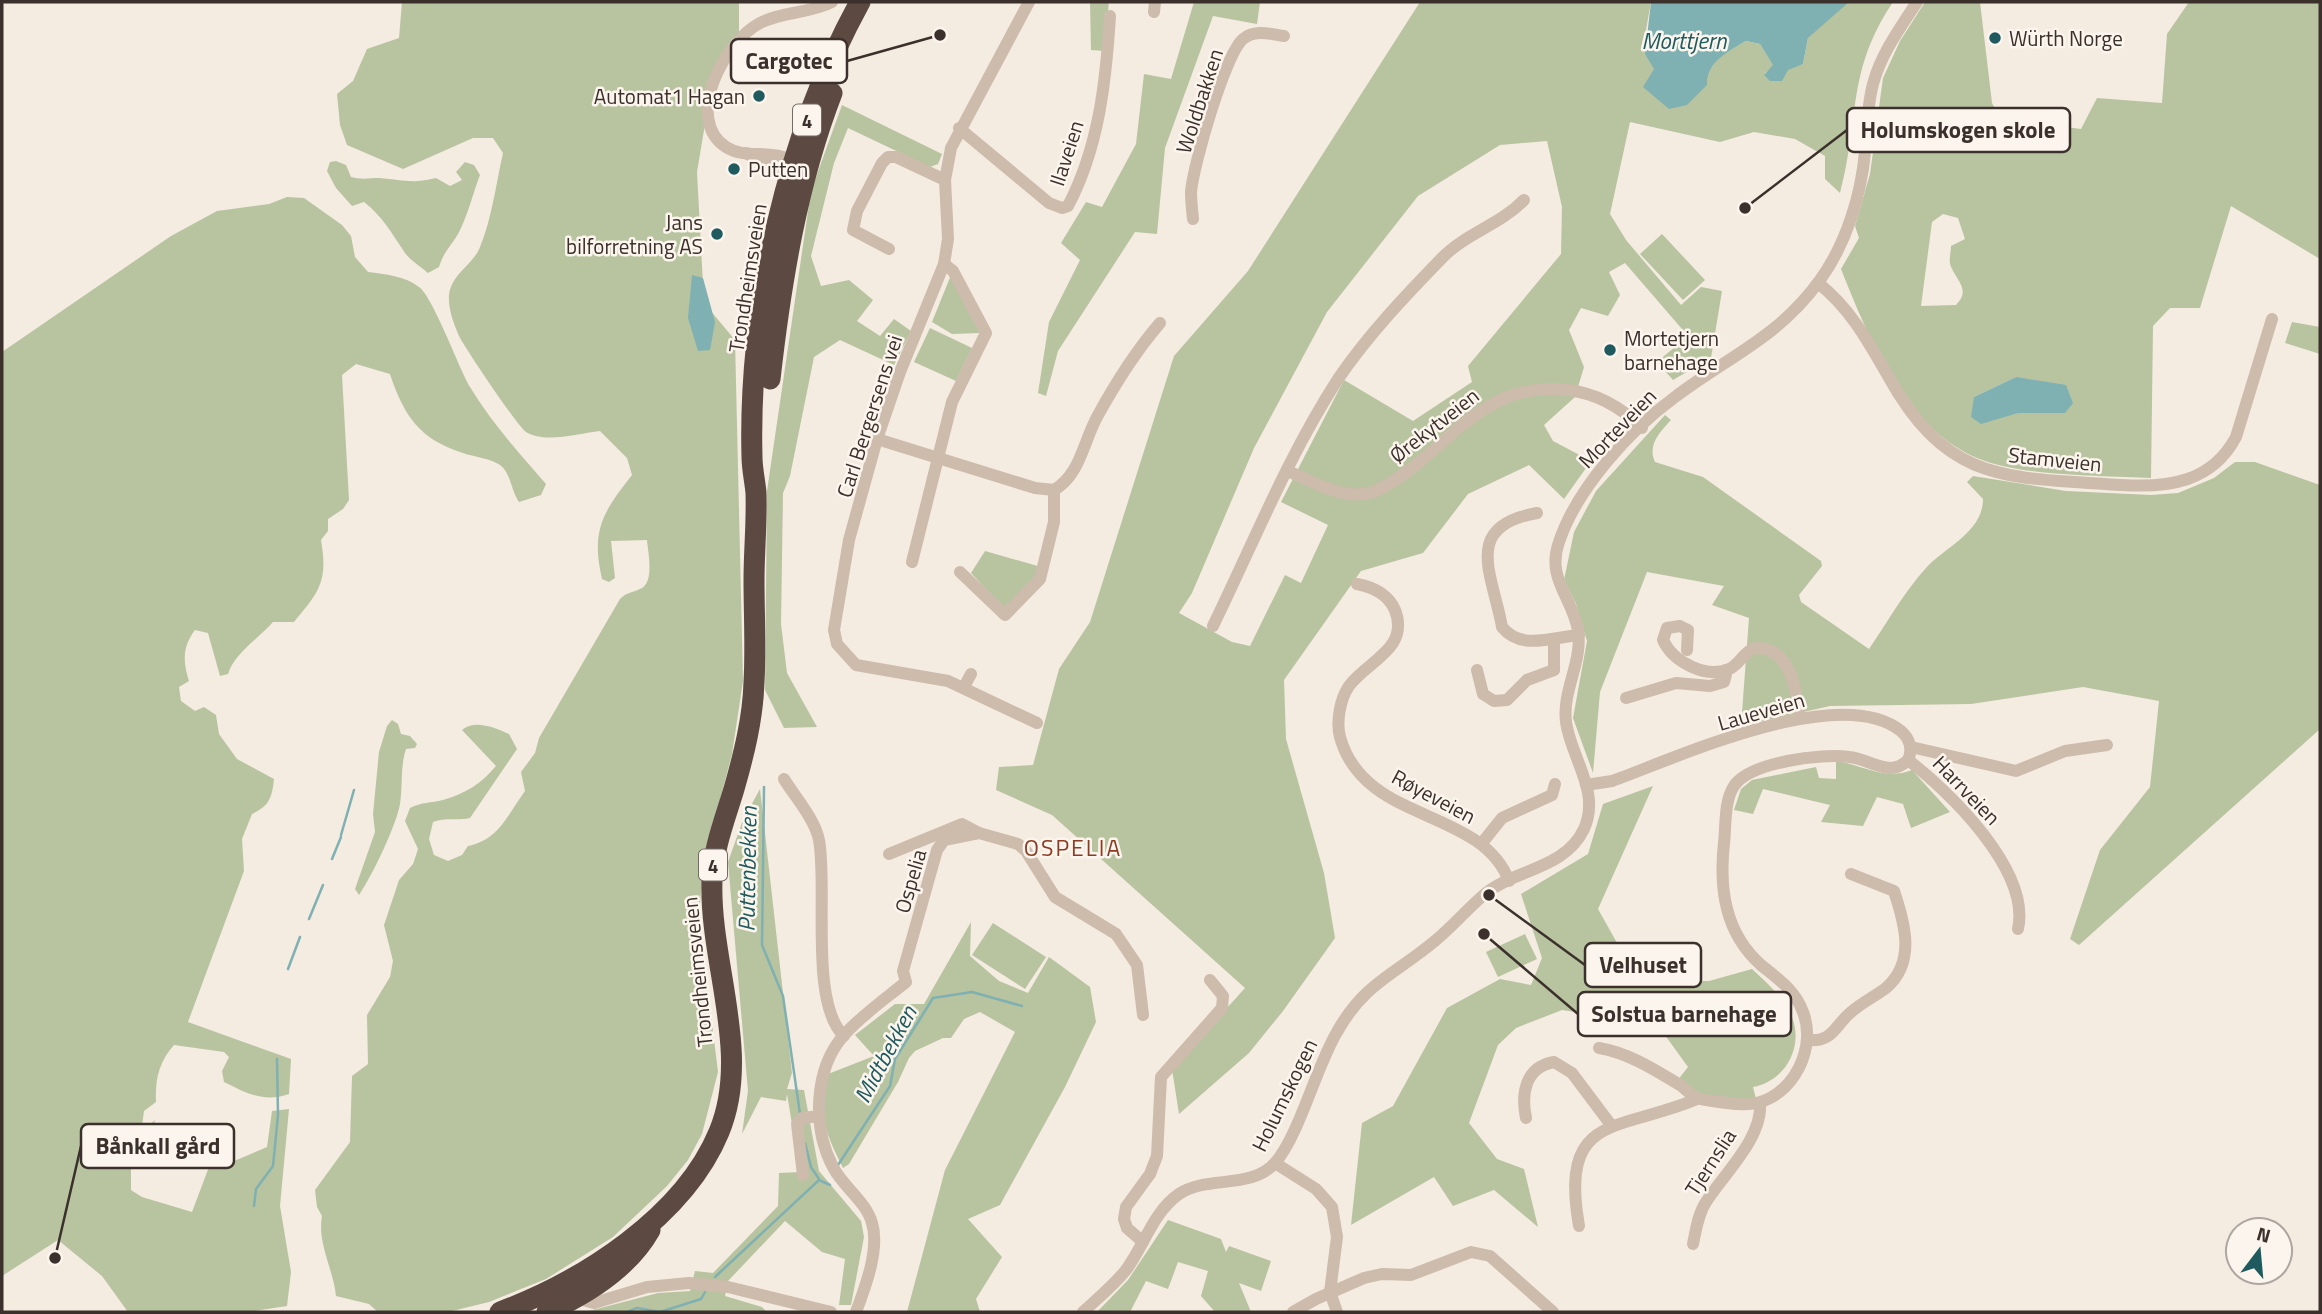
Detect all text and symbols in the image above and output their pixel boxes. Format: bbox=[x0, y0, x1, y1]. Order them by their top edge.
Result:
place label: Würth Norge bbox=[2009, 22, 2123, 54]
water label: Morttjern bbox=[1641, 23, 1727, 58]
marker: Würth Norge bbox=[1987, 30, 2003, 46]
callout: Cargotec bbox=[731, 39, 847, 83]
text: Cargotec bbox=[745, 43, 833, 78]
street label: Woldbakken bbox=[1167, 44, 1231, 158]
place label: Automat1 Hagan bbox=[594, 80, 745, 112]
marker: Automat1 Hagan bbox=[751, 88, 767, 104]
road number: 4 bbox=[793, 104, 821, 136]
callout: Holumskogen skole bbox=[1847, 108, 2070, 152]
text: Holumskogen skole bbox=[1860, 112, 2056, 147]
street label: Ilaveien bbox=[1040, 116, 1092, 190]
place label: Putten bbox=[748, 153, 808, 185]
marker: Putten bbox=[726, 161, 742, 177]
street label: Trondheimsveien bbox=[719, 201, 775, 355]
place label: Jans bilforretning AS bbox=[566, 206, 703, 262]
marker: Jans bilforretning AS bbox=[709, 226, 725, 242]
place label: Mortetjern barnehage bbox=[1624, 322, 1719, 378]
street label: Carl Bergersens vei bbox=[828, 331, 910, 501]
marker: Mortetjern barnehage bbox=[1602, 342, 1618, 358]
street label: Ørekytveien bbox=[1382, 380, 1486, 470]
street label: Morteveien bbox=[1571, 381, 1663, 475]
street label: Stamveien bbox=[2007, 438, 2103, 480]
street label: Laueveien bbox=[1714, 683, 1808, 739]
street label: Harrveien bbox=[1926, 748, 2008, 832]
street label: Røyeveien bbox=[1386, 761, 1482, 831]
water label: Puttenbekken bbox=[728, 806, 766, 932]
district label: OSPELIA bbox=[1024, 830, 1122, 865]
street label: Ospelia bbox=[886, 845, 935, 917]
road number: 4 bbox=[699, 850, 727, 880]
street label: Trondheimsveien bbox=[673, 896, 721, 1048]
callout: Velhuset bbox=[1585, 943, 1701, 987]
text: Velhuset bbox=[1599, 947, 1687, 982]
callout: Solstua barnehage bbox=[1578, 992, 1791, 1036]
text: Solstua barnehage bbox=[1591, 996, 1777, 1031]
water label: Midtbekken bbox=[845, 999, 926, 1109]
street label: Holumskogen bbox=[1243, 1033, 1325, 1157]
street label: Tjernslia bbox=[1676, 1122, 1744, 1202]
callout: Bånkall gård bbox=[81, 1124, 234, 1168]
text: Bånkall gård bbox=[96, 1128, 220, 1163]
north arrow bbox=[2224, 1216, 2294, 1286]
text: N bbox=[2253, 1218, 2274, 1250]

